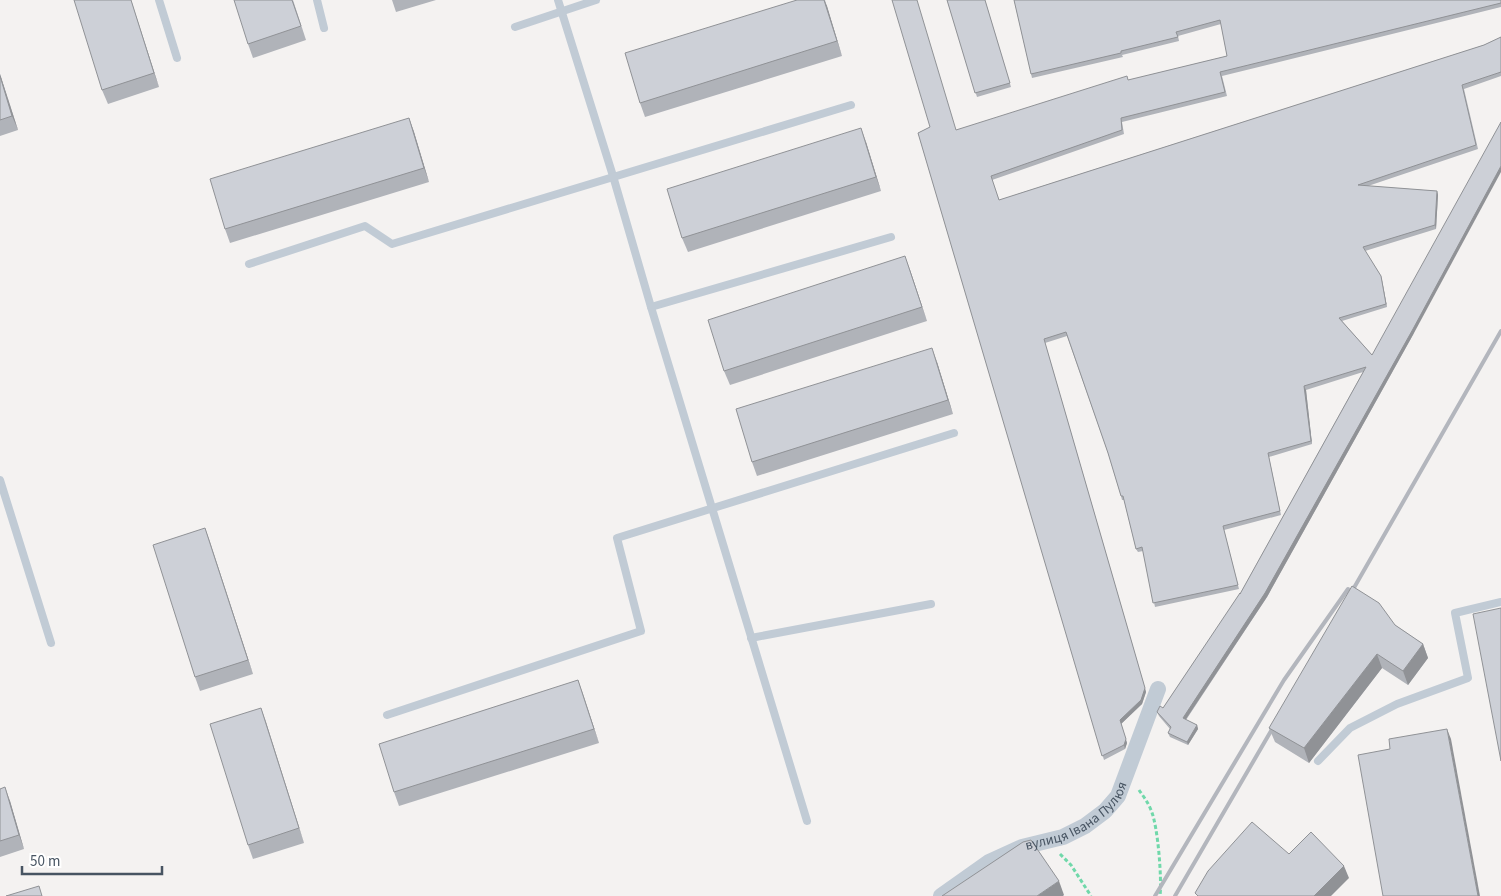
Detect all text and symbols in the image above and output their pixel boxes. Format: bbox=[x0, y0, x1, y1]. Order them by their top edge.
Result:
street label: вулиця Івана Пулюя bbox=[1023, 779, 1132, 856]
scale bar bbox=[22, 844, 162, 876]
text: 50 m bbox=[30, 851, 60, 872]

